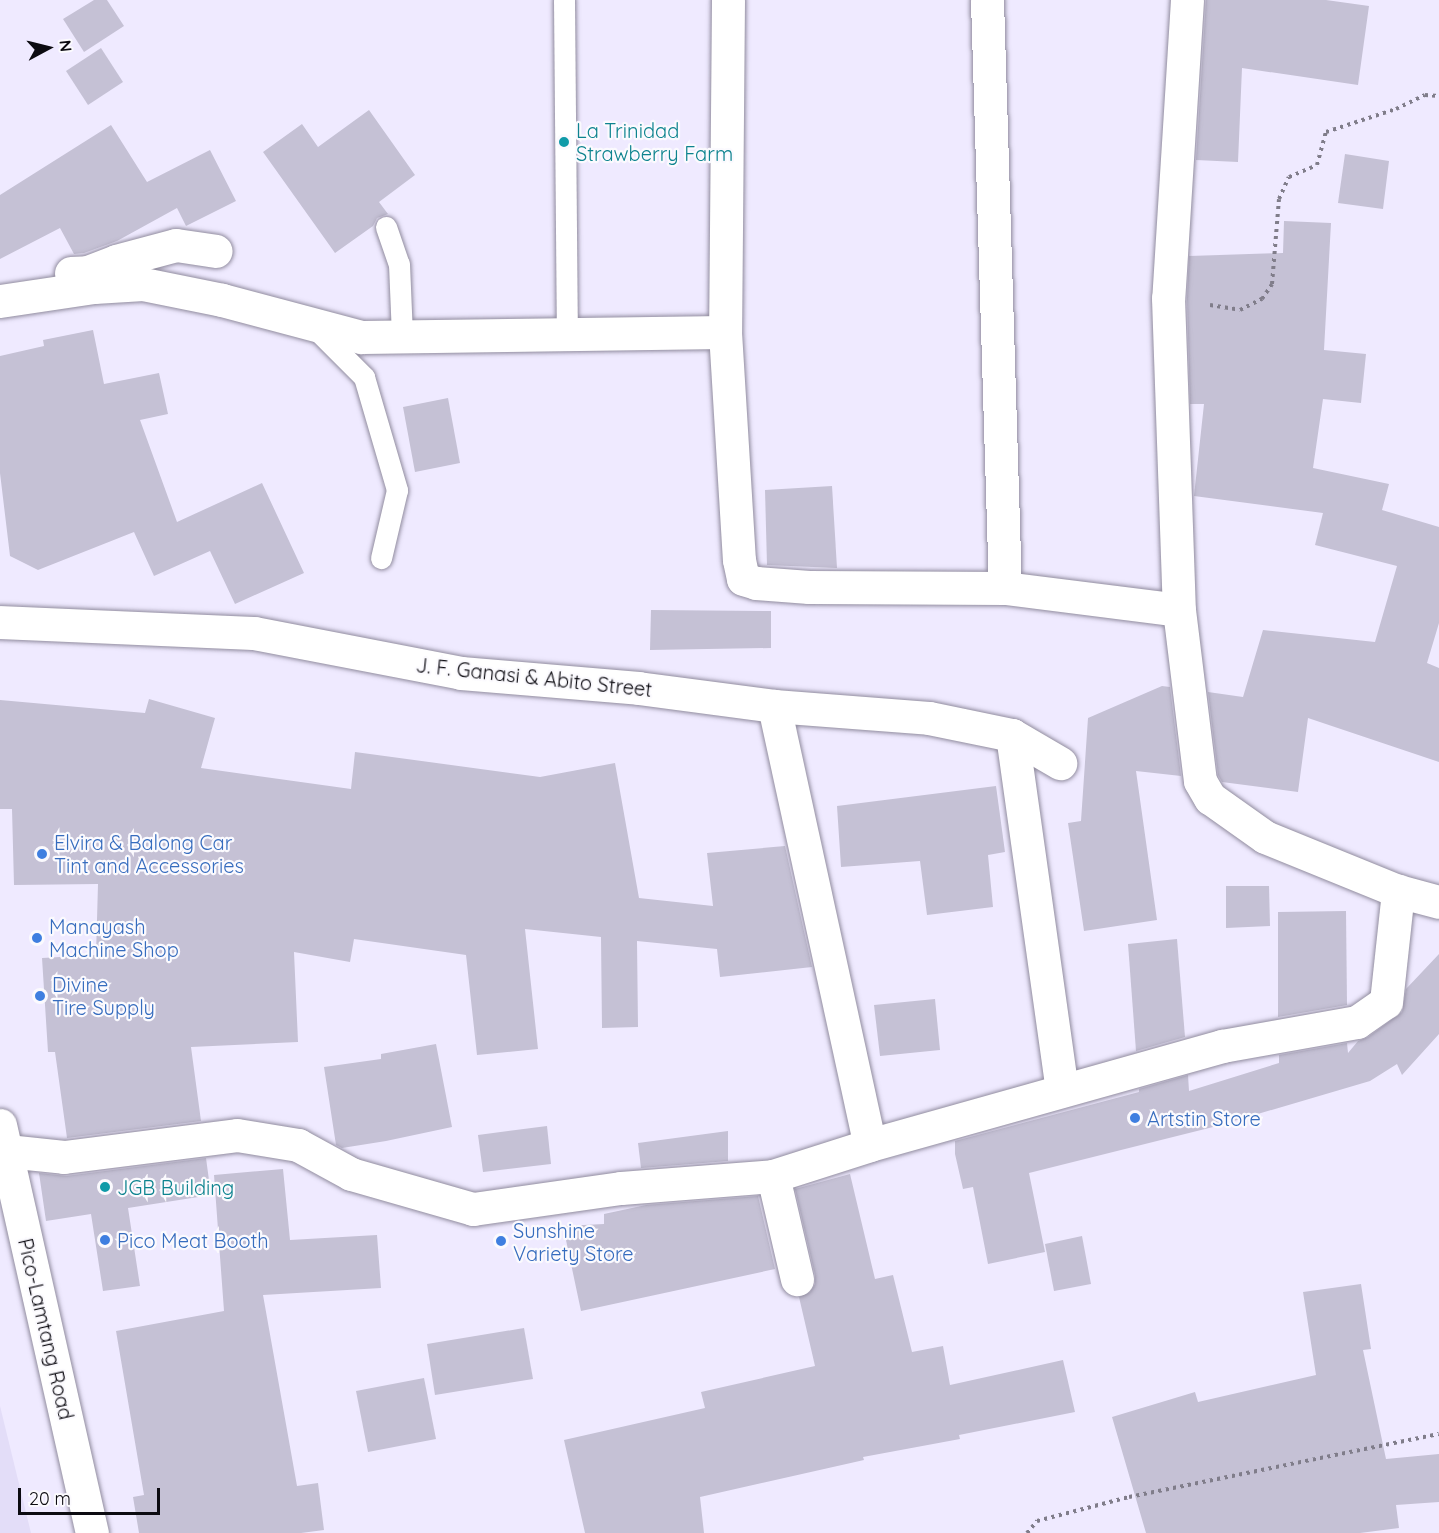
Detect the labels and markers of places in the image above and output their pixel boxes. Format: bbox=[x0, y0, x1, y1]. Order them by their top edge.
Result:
place label: La Trinidad Strawberry Farm bbox=[576, 118, 733, 165]
marker: La Trinidad Strawberry Farm bbox=[557, 135, 571, 149]
place label: Elvira & Balong Car Tint and Accessories bbox=[54, 831, 244, 878]
marker: Elvira & Balong Car Tint and Accessories bbox=[35, 847, 49, 861]
place label: Manayash Machine Shop bbox=[49, 915, 179, 962]
marker: Manayash Machine Shop bbox=[30, 931, 44, 945]
place label: Divine Tire Supply bbox=[52, 972, 155, 1019]
marker: Divine Tire Supply bbox=[33, 989, 47, 1003]
place label: Artstin Store bbox=[1147, 1106, 1261, 1130]
marker: Artstin Store bbox=[1128, 1111, 1142, 1125]
place label: JGB Building bbox=[117, 1175, 234, 1199]
marker: JGB Building bbox=[98, 1180, 112, 1194]
place label: Sunshine Variety Store bbox=[513, 1218, 634, 1265]
place label: Pico Meat Booth bbox=[117, 1228, 269, 1252]
marker: Pico Meat Booth bbox=[98, 1233, 112, 1247]
marker: Sunshine Variety Store bbox=[494, 1234, 508, 1248]

